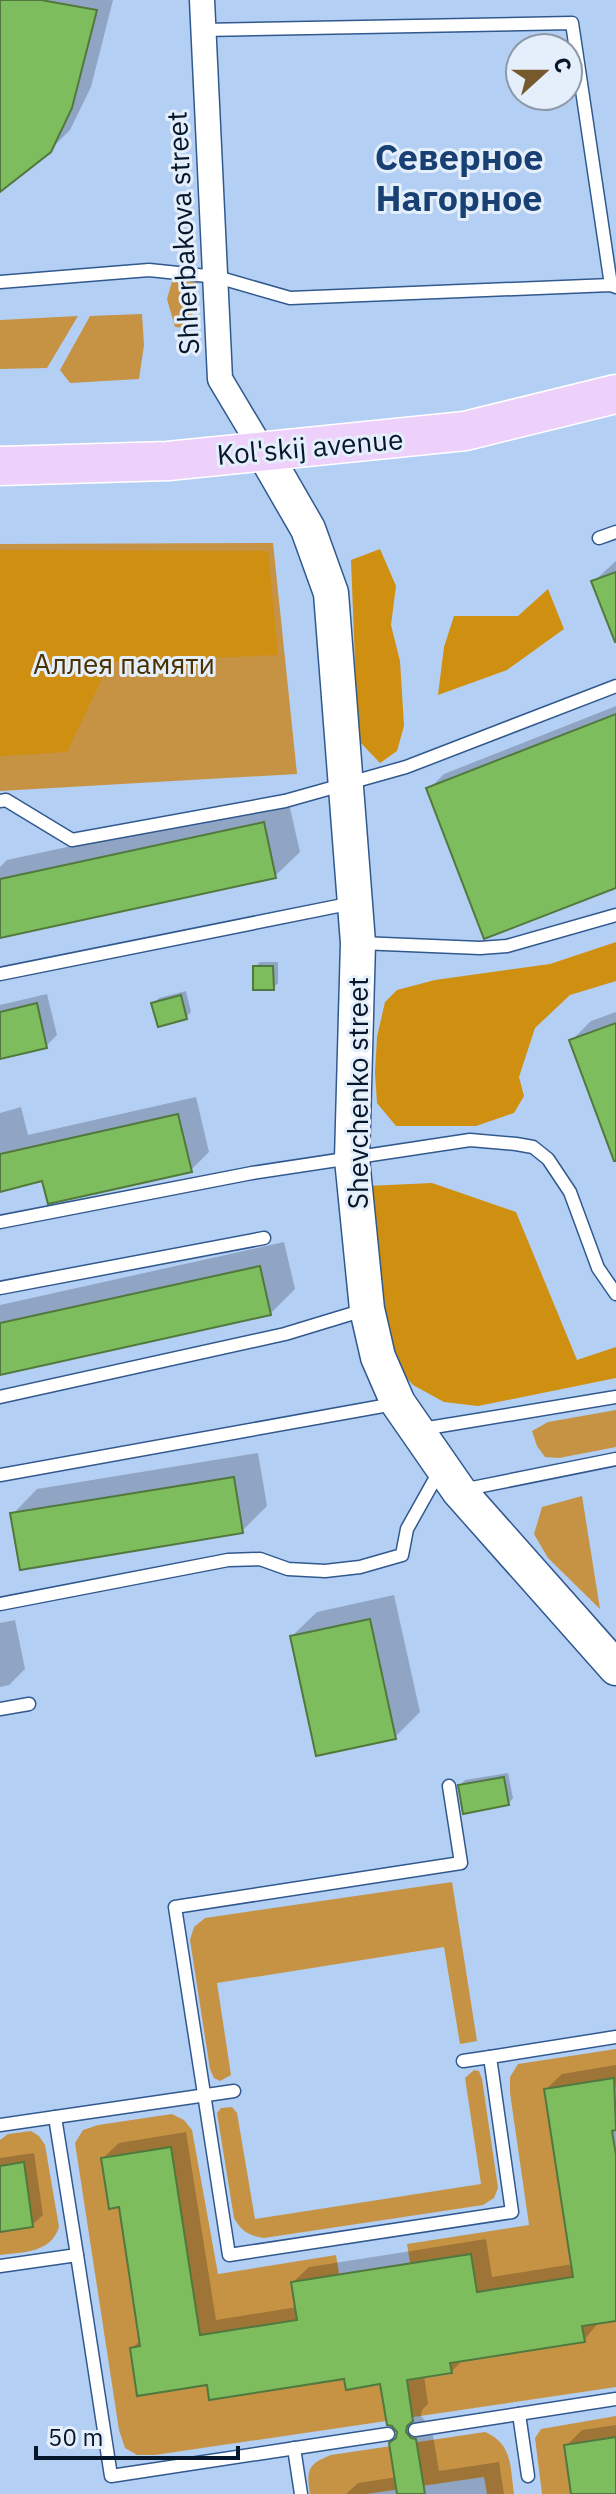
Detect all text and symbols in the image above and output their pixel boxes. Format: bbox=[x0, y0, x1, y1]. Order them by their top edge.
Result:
north arrow bbox=[504, 32, 584, 112]
text: С bbox=[547, 53, 579, 77]
street label: Shherbakova street bbox=[158, 110, 207, 356]
district label: Северное Нагорное bbox=[375, 133, 543, 221]
street label: Kol'skij avenue bbox=[215, 420, 405, 473]
park label: Аллея памяти bbox=[33, 645, 215, 682]
street label: Shevchenko street bbox=[339, 977, 376, 1209]
scale bar bbox=[36, 2410, 238, 2460]
text: 50 m bbox=[48, 2421, 103, 2453]

